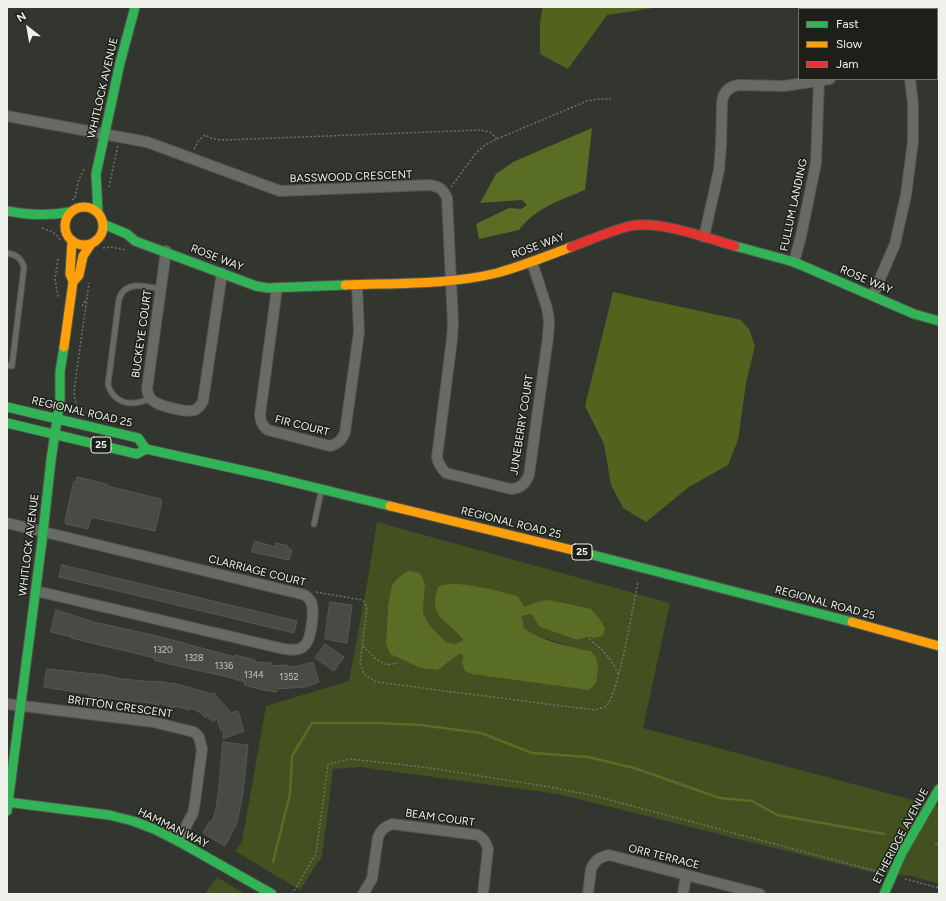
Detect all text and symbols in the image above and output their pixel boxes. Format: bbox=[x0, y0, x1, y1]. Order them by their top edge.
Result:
north arrow bbox=[8, 8, 48, 48]
legend bbox=[798, 8, 938, 80]
text: N bbox=[15, 10, 29, 25]
text: Fast bbox=[836, 17, 859, 31]
street label: WHITLOCK AVENUE bbox=[85, 36, 121, 140]
text: Slow bbox=[836, 37, 862, 51]
text: Jam bbox=[836, 57, 859, 71]
street label: FULLUM LANDING bbox=[778, 158, 810, 252]
street label: BASSWOOD CRESCENT bbox=[289, 168, 413, 186]
street label: ROSE WAY bbox=[510, 230, 566, 262]
street label: ROSE WAY bbox=[189, 242, 245, 274]
street label: ROSE WAY bbox=[838, 263, 894, 297]
street label: BUCKEYE COURT bbox=[129, 289, 155, 379]
street label: JUNEBERRY COURT bbox=[508, 374, 536, 476]
street label: REGIONAL ROAD 25 bbox=[30, 394, 134, 430]
street label: FIR COURT bbox=[273, 413, 331, 439]
road number: 25 bbox=[91, 437, 111, 453]
street label: WHITLOCK AVENUE bbox=[16, 493, 42, 597]
street label: REGIONAL ROAD 25 bbox=[459, 504, 563, 542]
road number: 25 bbox=[572, 544, 592, 560]
street label: CLARRIAGE COURT bbox=[207, 553, 307, 589]
street label: REGIONAL ROAD 25 bbox=[773, 583, 877, 623]
house number: 1320 bbox=[153, 645, 173, 655]
house number: 1328 bbox=[184, 653, 204, 663]
house number: 1336 bbox=[215, 661, 233, 671]
house number: 1344 bbox=[244, 670, 264, 680]
house number: 1352 bbox=[280, 672, 298, 682]
street label: BRITTON CRESCENT bbox=[67, 693, 173, 721]
street label: ETHERIDGE AVENUE bbox=[870, 786, 932, 886]
street label: HAMMAN WAY bbox=[135, 805, 211, 851]
street label: BEAM COURT bbox=[404, 807, 476, 829]
street label: ORR TERRACE bbox=[627, 842, 701, 872]

